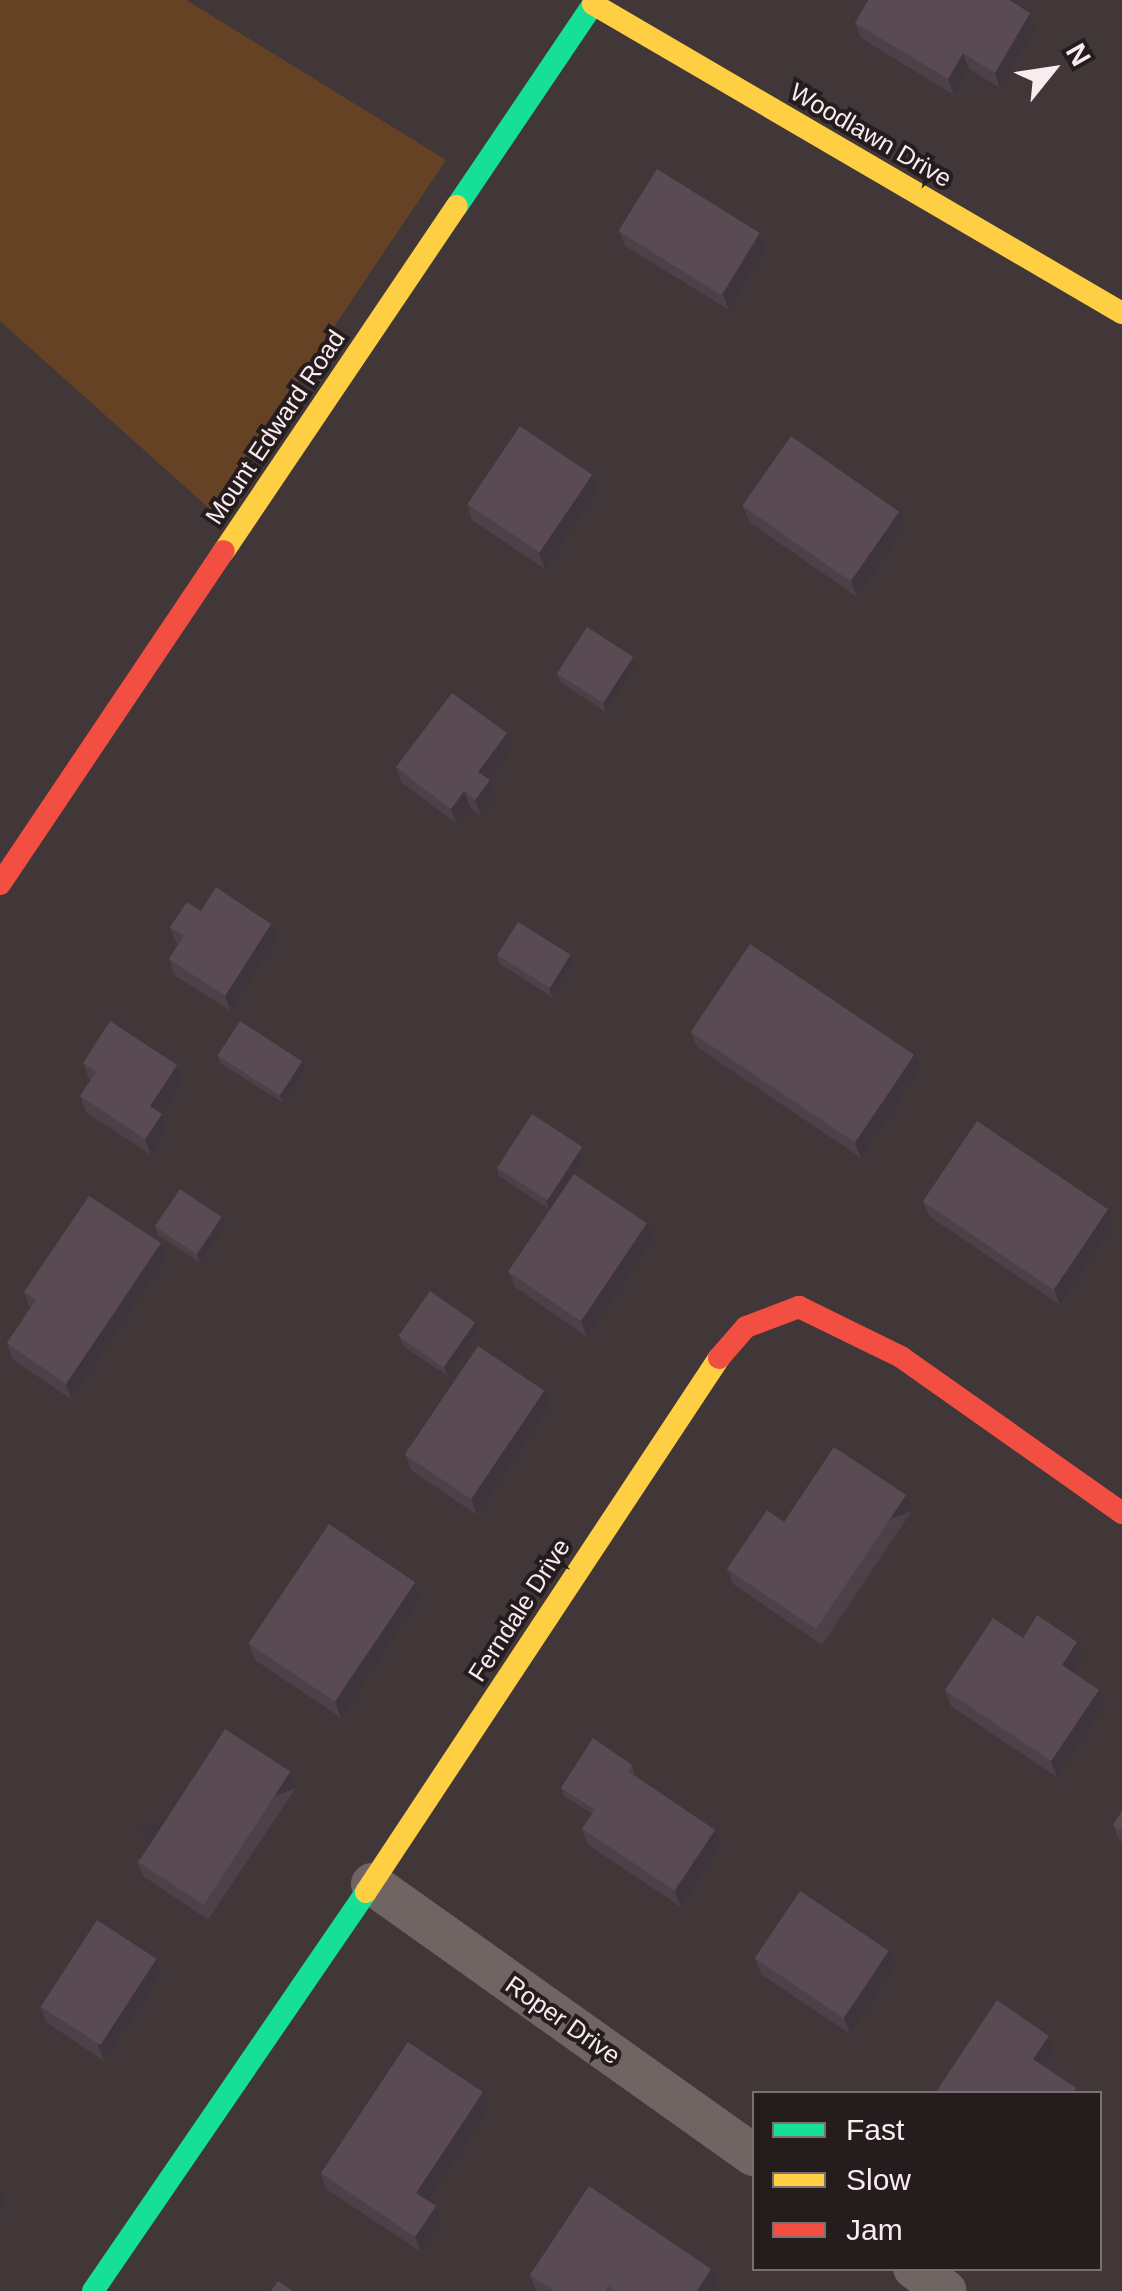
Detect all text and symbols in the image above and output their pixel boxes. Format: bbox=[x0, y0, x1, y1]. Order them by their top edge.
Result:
north arrow bbox=[1002, 20, 1102, 120]
text: N bbox=[1060, 38, 1097, 71]
street label: Woodlawn Drive bbox=[785, 77, 957, 193]
street label: Mount Edward Road bbox=[199, 324, 351, 530]
street label: Ferndale Drive bbox=[462, 1533, 576, 1687]
street label: Roper Drive bbox=[500, 1969, 626, 2071]
legend bbox=[752, 2091, 1102, 2271]
text: Fast bbox=[846, 2113, 904, 2146]
text: Slow bbox=[846, 2163, 911, 2196]
text: Jam bbox=[846, 2213, 903, 2246]

